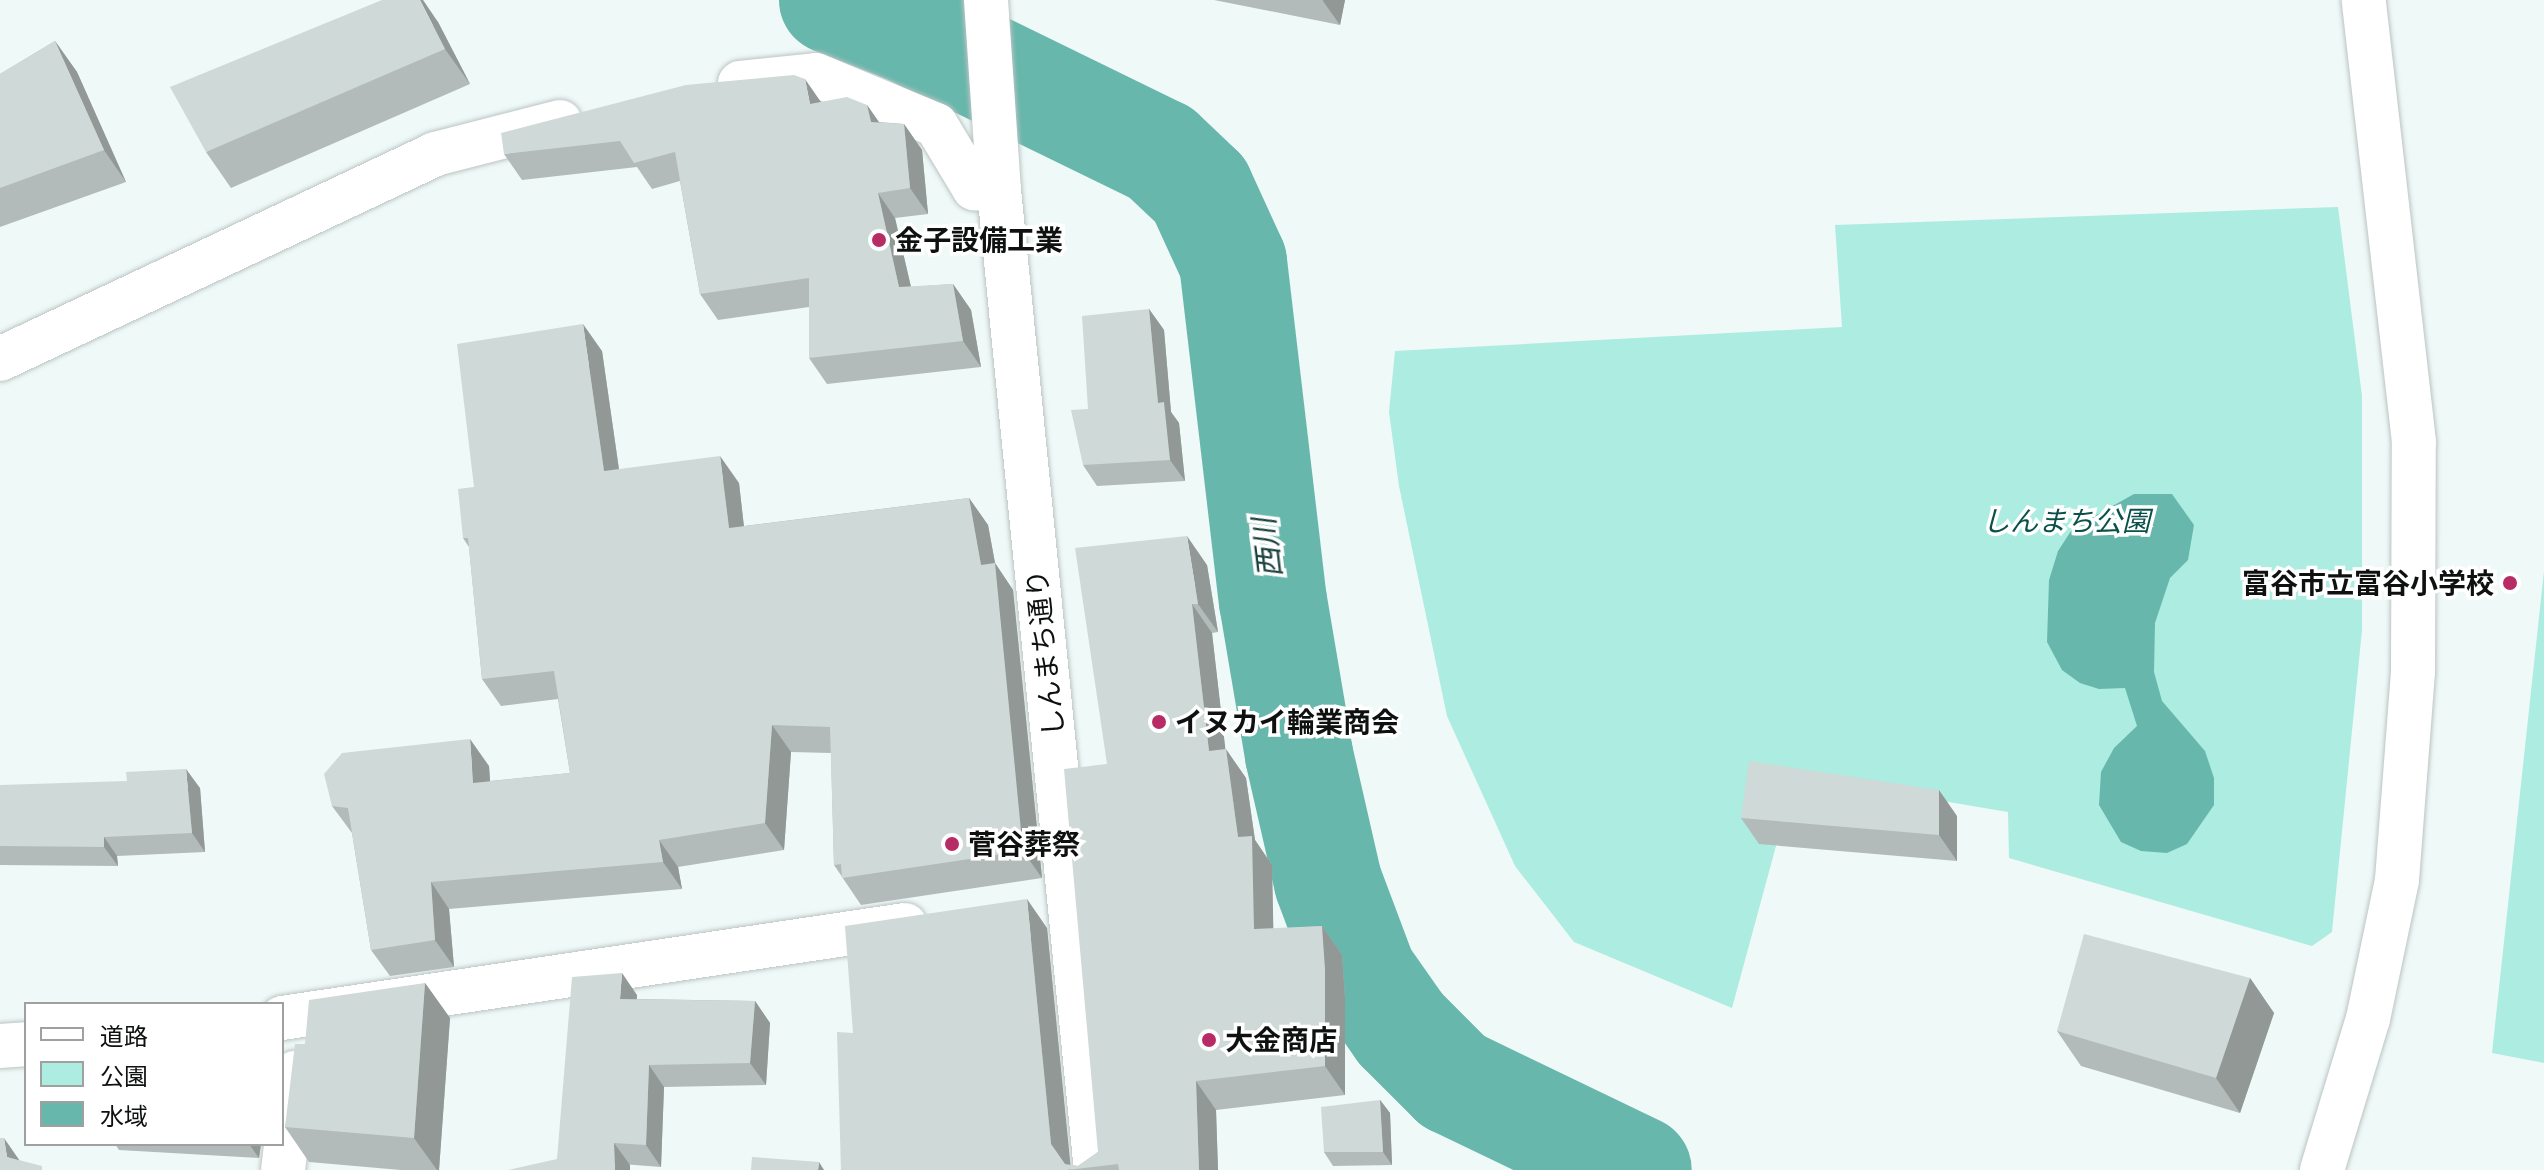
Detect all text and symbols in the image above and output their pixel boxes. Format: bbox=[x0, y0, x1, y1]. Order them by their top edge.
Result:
place label: 金子設備工業 bbox=[895, 223, 1063, 257]
marker: 金子設備工業 bbox=[870, 231, 888, 249]
park label: しんまち公園 bbox=[1982, 504, 2150, 538]
water label: 西川 bbox=[1245, 516, 1289, 580]
place label: 富谷市立富谷小学校 bbox=[2242, 566, 2494, 600]
street label: しんまち通り bbox=[1020, 568, 1070, 738]
marker: 富谷市立富谷小学校 bbox=[2501, 574, 2519, 592]
place label: イヌカイ輪業商会 bbox=[1175, 705, 1399, 739]
marker: イヌカイ輪業商会 bbox=[1150, 713, 1168, 731]
place label: 菅谷葬祭 bbox=[968, 827, 1080, 861]
marker: 菅谷葬祭 bbox=[943, 835, 961, 853]
legend bbox=[24, 1002, 284, 1146]
text: 道路 bbox=[100, 1021, 148, 1052]
place label: 大金商店 bbox=[1225, 1023, 1337, 1057]
marker: 大金商店 bbox=[1200, 1031, 1218, 1049]
text: 公園 bbox=[100, 1061, 148, 1092]
text: 水域 bbox=[100, 1101, 148, 1132]

